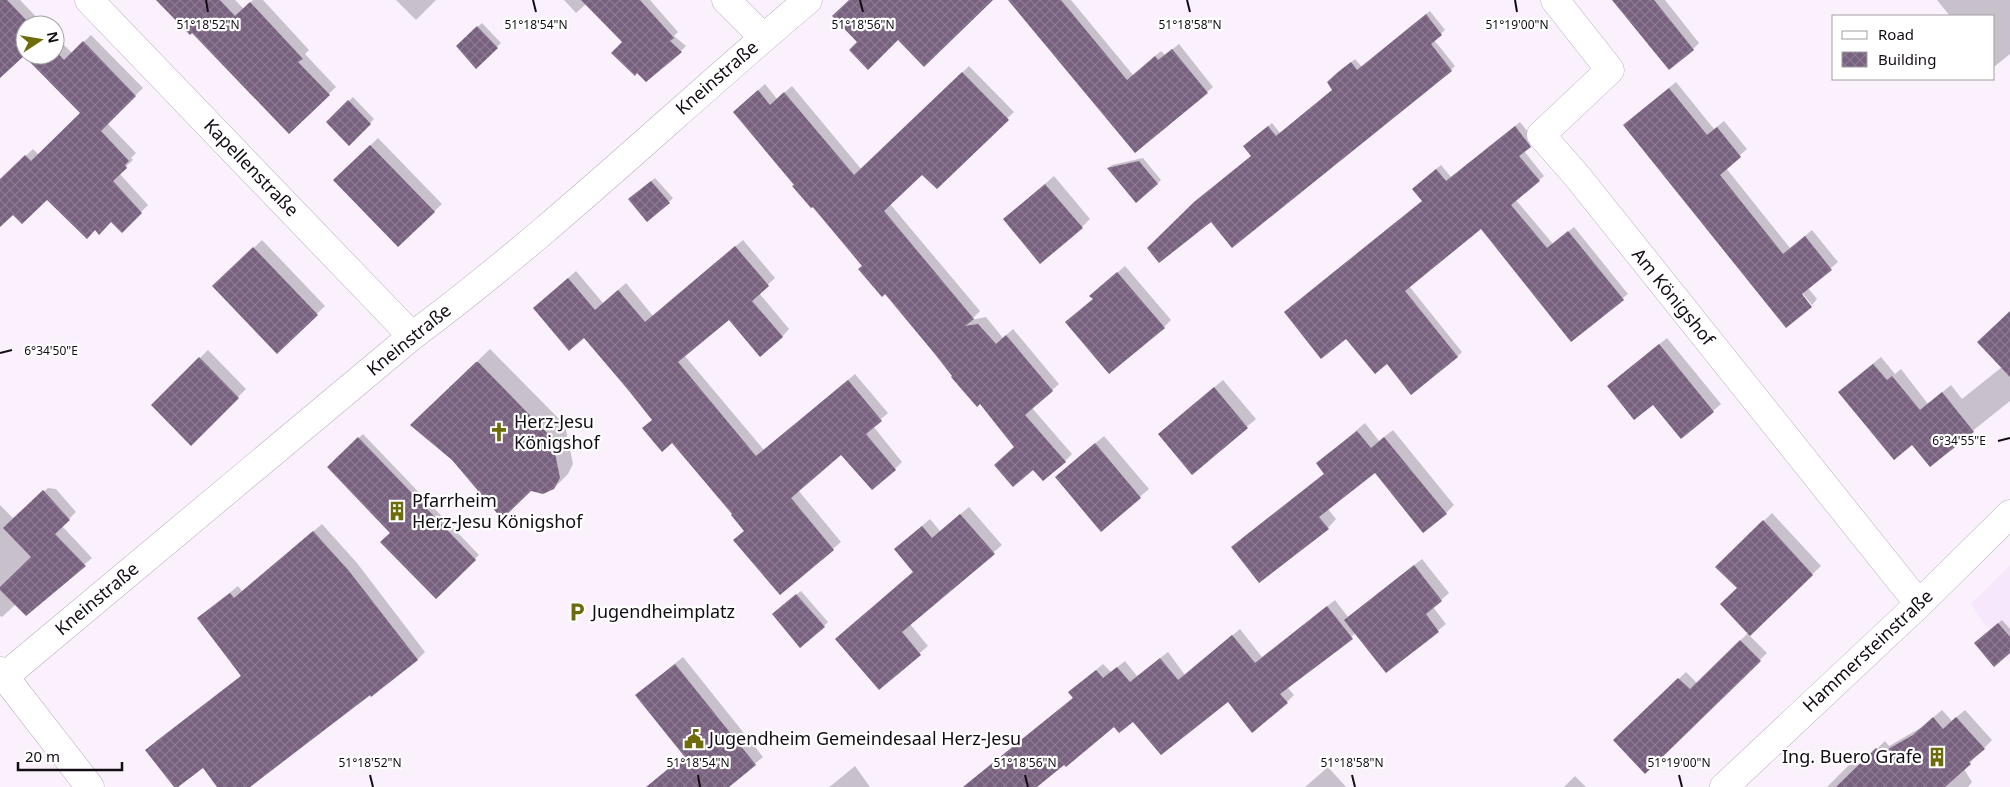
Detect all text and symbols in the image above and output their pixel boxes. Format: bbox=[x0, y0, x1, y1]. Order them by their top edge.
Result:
north arrow bbox=[15, 15, 65, 65]
legend bbox=[1832, 15, 1995, 80]
text: 51°18'52"N bbox=[176, 16, 240, 33]
text: 51°18'54"N bbox=[504, 16, 568, 33]
text: 51°18'56"N bbox=[831, 16, 895, 33]
text: 51°18'58"N bbox=[1158, 16, 1222, 33]
text: 51°19'00"N bbox=[1485, 16, 1549, 33]
text: Road bbox=[1878, 24, 1914, 44]
text: N bbox=[43, 30, 64, 45]
street label: Kneinstraße bbox=[670, 35, 763, 120]
text: Building bbox=[1878, 49, 1936, 69]
street label: Kapellenstraße bbox=[199, 113, 304, 221]
street label: Am Königshof bbox=[1627, 243, 1721, 351]
street label: Kneinstraße bbox=[361, 298, 456, 381]
text: 6°34'50"E bbox=[24, 342, 78, 359]
place label: Herz-Jesu Königshof bbox=[514, 409, 601, 454]
church icon: Herz-Jesu Königshof bbox=[488, 421, 510, 443]
text: 6°34'55"E bbox=[1932, 432, 1986, 449]
place label: Pfarrheim Herz-Jesu Königshof bbox=[412, 488, 583, 533]
building icon: Pfarrheim Herz-Jesu Königshof bbox=[386, 500, 408, 522]
street label: Kneinstraße bbox=[50, 556, 143, 640]
street label: Hammersteinstraße bbox=[1797, 584, 1937, 717]
place label: Jugendheimplatz bbox=[590, 599, 735, 623]
parking icon: Jugendheimplatz bbox=[566, 601, 588, 623]
place label: Jugendheim Gemeindesaal Herz-Jesu bbox=[707, 726, 1021, 750]
public building icon: Jugendheim Gemeindesaal Herz-Jesu bbox=[683, 728, 705, 750]
scale bar bbox=[18, 740, 121, 772]
place label: Ing. Buero Grafe bbox=[1782, 744, 1922, 768]
text: 20 m bbox=[25, 746, 60, 766]
building icon: Ing. Buero Grafe bbox=[1926, 746, 1948, 768]
text: 51°18'52"N bbox=[338, 754, 402, 771]
text: 51°18'54"N bbox=[666, 754, 730, 771]
text: 51°18'56"N bbox=[993, 754, 1057, 771]
text: 51°18'58"N bbox=[1320, 754, 1384, 771]
text: 51°19'00"N bbox=[1647, 754, 1711, 771]

